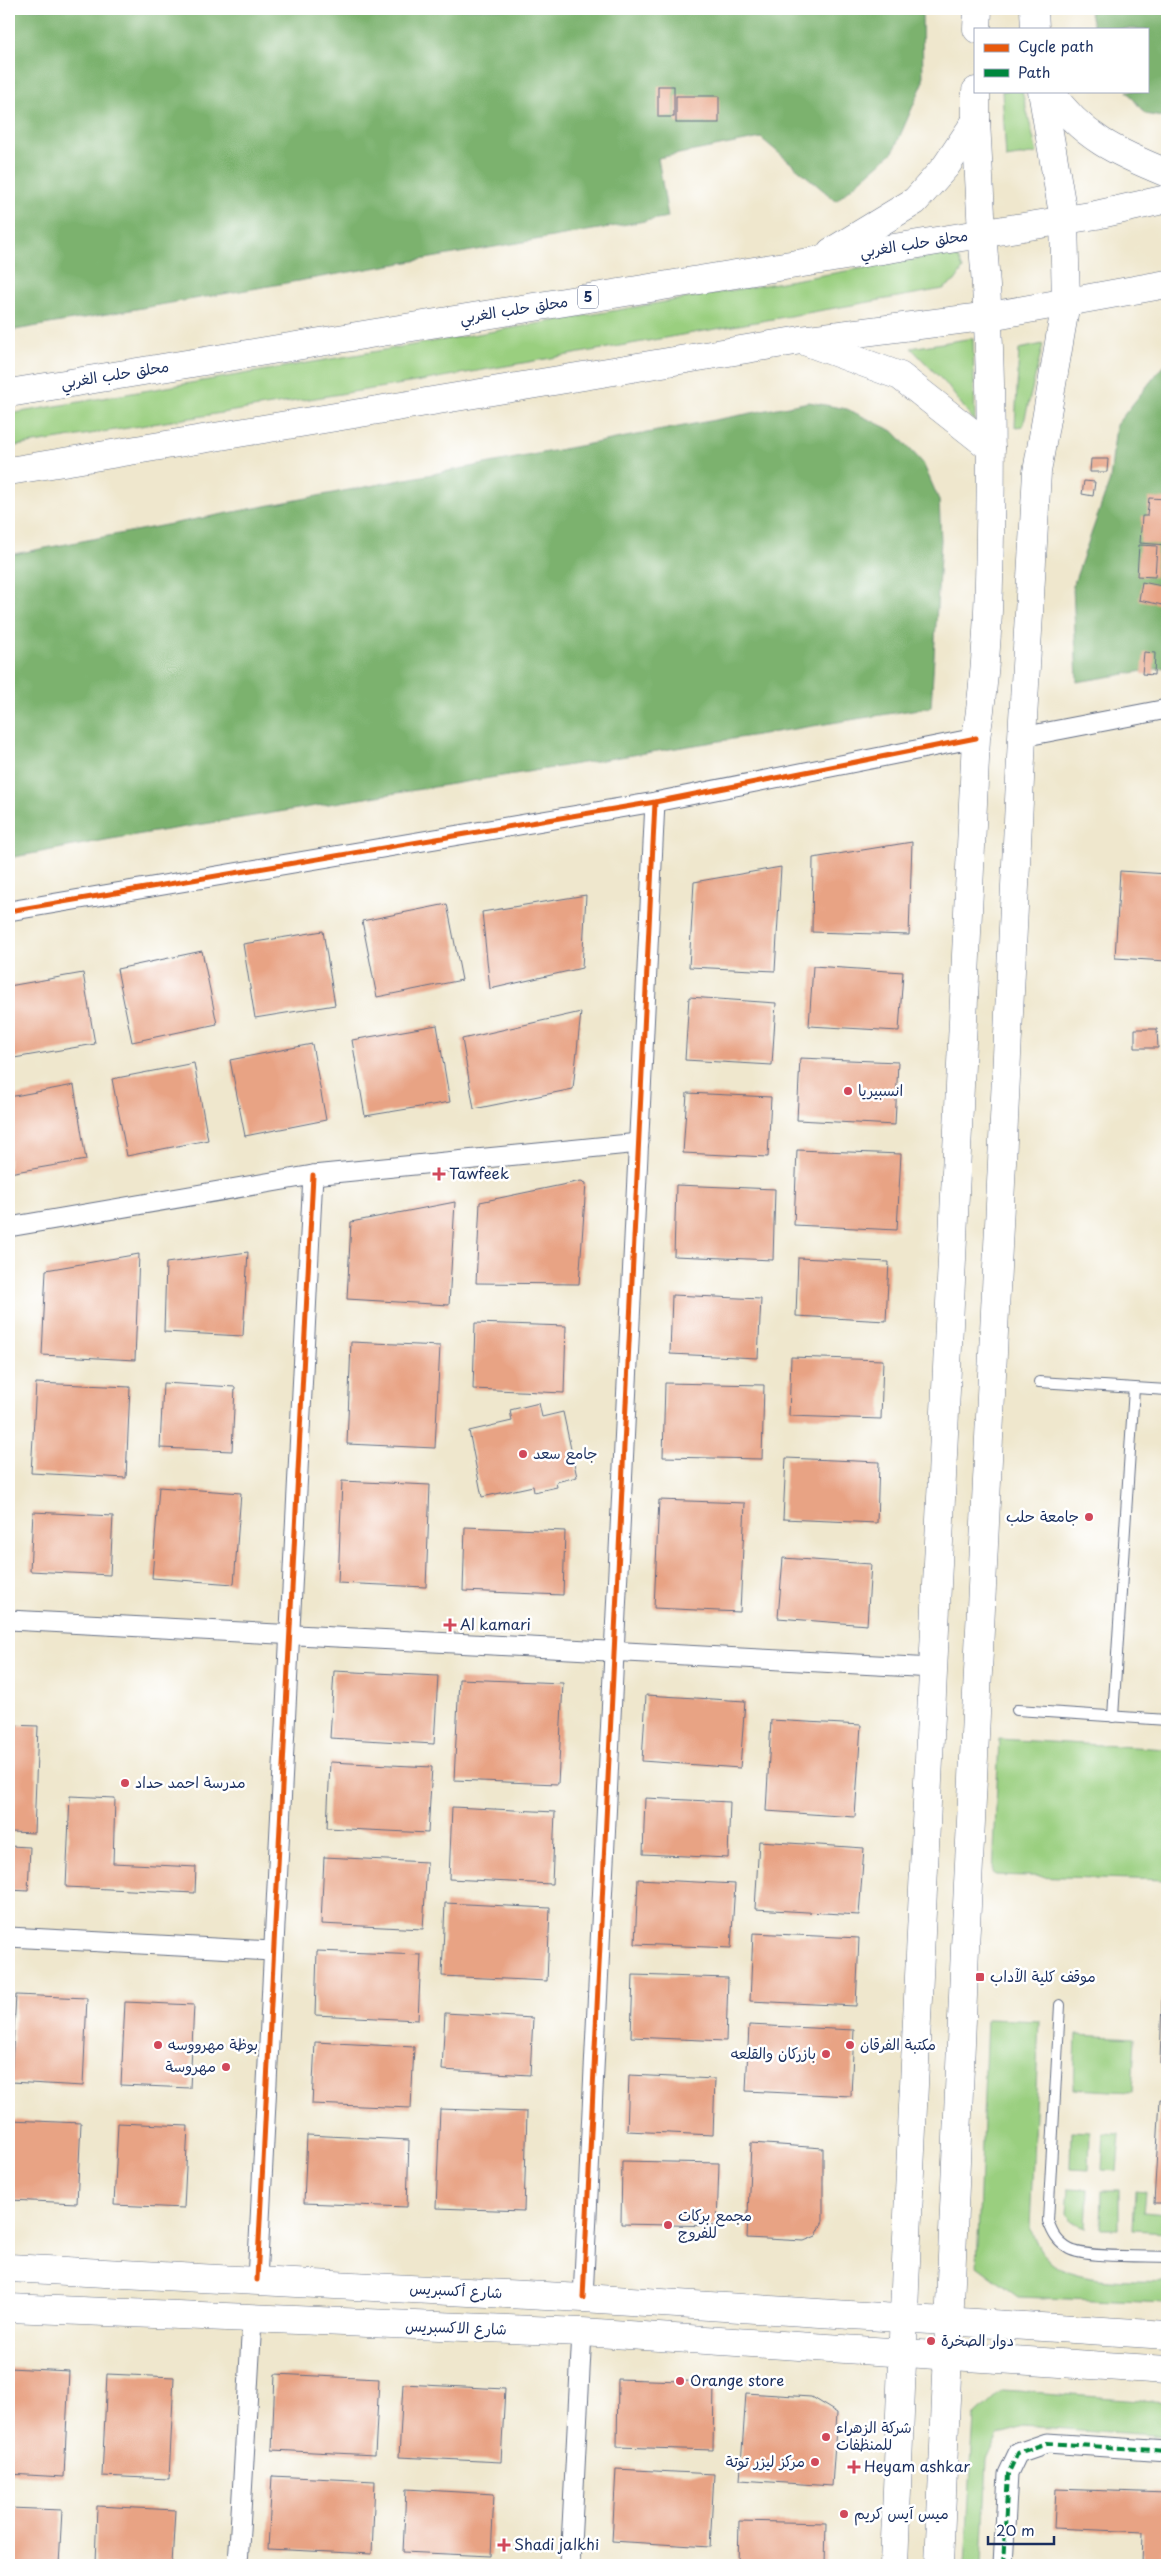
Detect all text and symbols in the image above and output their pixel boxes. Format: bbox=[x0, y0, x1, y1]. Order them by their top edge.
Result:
legend bbox=[974, 28, 1148, 92]
text: Cycle path bbox=[1018, 34, 1094, 57]
text: Path bbox=[1018, 60, 1050, 83]
street label: محلق حلب الغربي bbox=[858, 223, 970, 265]
road number: 5 bbox=[578, 286, 598, 308]
street label: محلق حلب الغربي bbox=[458, 289, 570, 331]
street label: محلق حلب الغربي bbox=[59, 354, 171, 396]
place label: انسبيريا bbox=[858, 1078, 903, 1101]
marker: انسبيريا bbox=[842, 1085, 854, 1097]
place label: Tawfeek bbox=[449, 1161, 509, 1184]
marker: Tawfeek bbox=[433, 1168, 445, 1180]
place label: جامع سعد bbox=[533, 1441, 598, 1465]
marker: جامع سعد bbox=[517, 1448, 529, 1460]
place label: جامعة حلب bbox=[1006, 1504, 1079, 1527]
marker: جامعة حلب bbox=[1083, 1511, 1095, 1523]
place label: Al kamari bbox=[460, 1612, 531, 1635]
marker: Al kamari bbox=[444, 1619, 456, 1631]
place label: مدرسة احمد حداد bbox=[135, 1770, 246, 1793]
marker: مدرسة احمد حداد bbox=[119, 1777, 131, 1789]
place label: موقف كلية الآداب bbox=[990, 1964, 1096, 1987]
marker: موقف كلية الآداب bbox=[974, 1971, 986, 1983]
place label: بوظة مهرووسه bbox=[168, 2032, 258, 2055]
place label: مكتبة الفرقان bbox=[860, 2032, 936, 2055]
marker: بوظة مهرووسه bbox=[152, 2039, 164, 2051]
marker: مكتبة الفرقان bbox=[844, 2039, 856, 2051]
place label: بازركان والقلعه bbox=[731, 2041, 816, 2064]
marker: بازركان والقلعه bbox=[820, 2048, 832, 2060]
place label: مهروسة bbox=[166, 2054, 216, 2077]
marker: مهروسة bbox=[220, 2061, 232, 2073]
place label: مجمع بركات للفروج bbox=[678, 2203, 752, 2243]
marker: مجمع بركات للفروج bbox=[662, 2219, 674, 2231]
street label: شارع أكسبريس bbox=[409, 2276, 503, 2303]
street label: شارع الاكسبريس bbox=[405, 2313, 507, 2340]
place label: دوار الصخرة bbox=[941, 2328, 1014, 2351]
marker: دوار الصخرة bbox=[925, 2335, 937, 2347]
place label: Orange store bbox=[690, 2368, 784, 2391]
marker: Orange store bbox=[674, 2375, 686, 2387]
place label: شركة الزهراء للمنظفات bbox=[836, 2415, 912, 2455]
marker: شركة الزهراء للمنظفات bbox=[820, 2431, 832, 2443]
place label: مركز ليزر توتة bbox=[726, 2449, 805, 2472]
place label: Heyam ashkar bbox=[864, 2454, 970, 2477]
marker: مركز ليزر توتة bbox=[809, 2456, 821, 2468]
marker: Heyam ashkar bbox=[848, 2461, 860, 2473]
place label: ميس آيس كريم bbox=[854, 2501, 949, 2526]
marker: ميس آيس كريم bbox=[838, 2508, 850, 2520]
scale bar bbox=[988, 2514, 1055, 2546]
text: 20 m bbox=[996, 2518, 1035, 2541]
place label: Shadi jalkhi bbox=[514, 2532, 599, 2555]
marker: Shadi jalkhi bbox=[498, 2539, 510, 2551]

